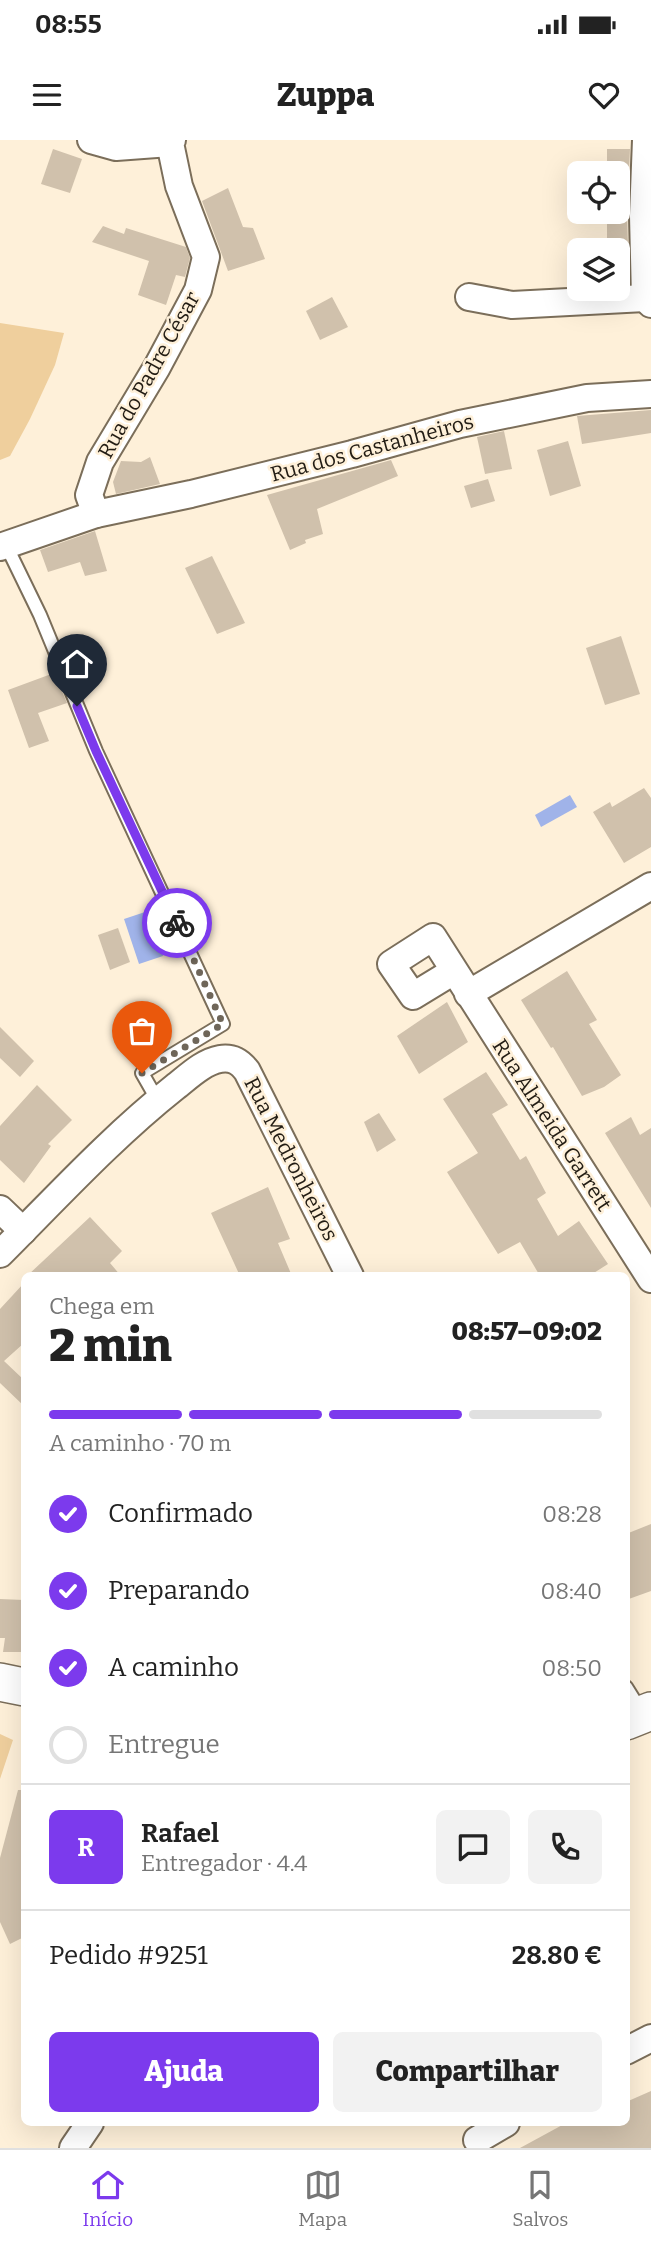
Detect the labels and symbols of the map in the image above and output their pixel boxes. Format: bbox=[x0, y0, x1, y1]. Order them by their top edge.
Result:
street label: Rua do Padre César bbox=[92, 287, 206, 463]
street label: Rua dos Castanheiros bbox=[267, 408, 477, 488]
pin bbox=[47, 634, 107, 706]
courier bbox=[142, 888, 212, 958]
pin bbox=[112, 1001, 172, 1073]
street label: Rua Almeida Garrett bbox=[487, 1034, 617, 1216]
street label: Rua Medronheiros bbox=[238, 1073, 344, 1245]

